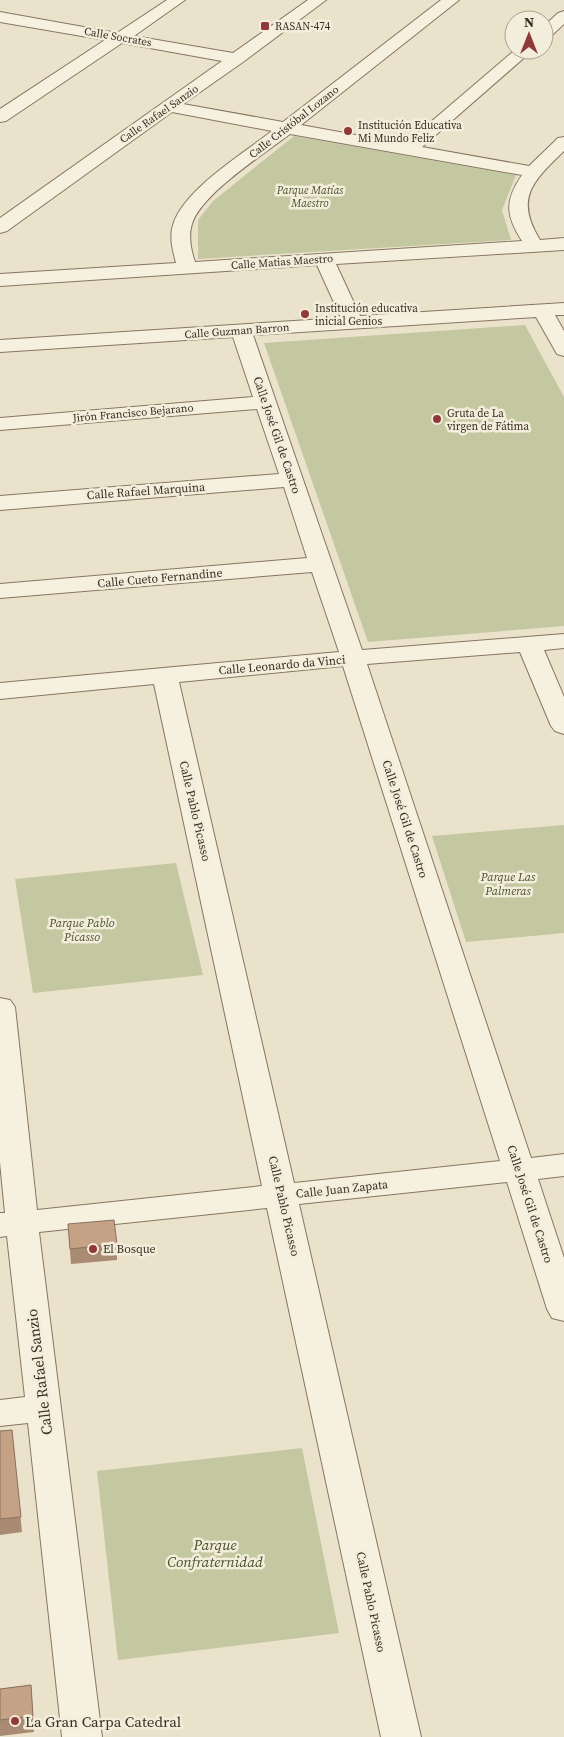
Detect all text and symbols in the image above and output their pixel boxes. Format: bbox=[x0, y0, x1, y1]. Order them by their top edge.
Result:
north arrow bbox=[504, 10, 554, 60]
text: N bbox=[524, 12, 534, 32]
place label: RASAN-474 bbox=[275, 19, 331, 34]
marker: RASAN-474 bbox=[259, 20, 271, 32]
street label: Calle Socrates bbox=[83, 24, 153, 50]
street label: Calle Rafael Sanzio bbox=[117, 81, 201, 147]
street label: Calle Cristóbal Lozano bbox=[246, 82, 342, 162]
place label: Institución Educativa Mi Mundo Feliz bbox=[358, 118, 462, 146]
marker: Institución Educativa Mi Mundo Feliz bbox=[342, 125, 354, 137]
park label: Parque Matías Maestro bbox=[276, 183, 343, 211]
street label: Calle Matias Maestro bbox=[230, 251, 334, 273]
place label: Institución educativa inicial Genios bbox=[315, 301, 418, 329]
marker: Institución educativa inicial Genios bbox=[299, 308, 311, 320]
street label: Calle Guzman Barron bbox=[184, 320, 290, 342]
street label: Calle José Gil de Castro bbox=[249, 374, 305, 496]
street label: Jirón Francisco Bejarano bbox=[71, 400, 194, 426]
place label: Gruta de La virgen de Fátima bbox=[447, 406, 529, 434]
marker: Gruta de La virgen de Fátima bbox=[431, 413, 443, 425]
street label: Calle Rafael Marquina bbox=[86, 479, 207, 503]
street label: Calle Cueto Fernandine bbox=[97, 565, 223, 591]
street label: Calle Leonardo da Vinci bbox=[218, 651, 347, 679]
street label: Calle José Gil de Castro bbox=[378, 758, 432, 880]
street label: Calle Pablo Picasso bbox=[176, 759, 214, 863]
park label: Parque Las Palmeras bbox=[480, 869, 536, 899]
park label: Parque Pablo Picasso bbox=[48, 915, 115, 945]
street label: Calle José Gil de Castro bbox=[503, 1143, 557, 1265]
street label: Calle Pablo Picasso bbox=[265, 1154, 303, 1258]
street label: Calle Juan Zapata bbox=[295, 1176, 390, 1202]
place label: El Bosque bbox=[103, 1241, 156, 1257]
marker: El Bosque bbox=[87, 1243, 99, 1255]
street label: Calle Rafael Sanzio bbox=[21, 1308, 57, 1436]
park label: Parque Confraternidad bbox=[167, 1534, 263, 1572]
street label: Calle Pablo Picasso bbox=[353, 1550, 390, 1654]
place label: La Gran Carpa Catedral bbox=[25, 1711, 182, 1732]
marker: La Gran Carpa Catedral bbox=[9, 1715, 21, 1727]

